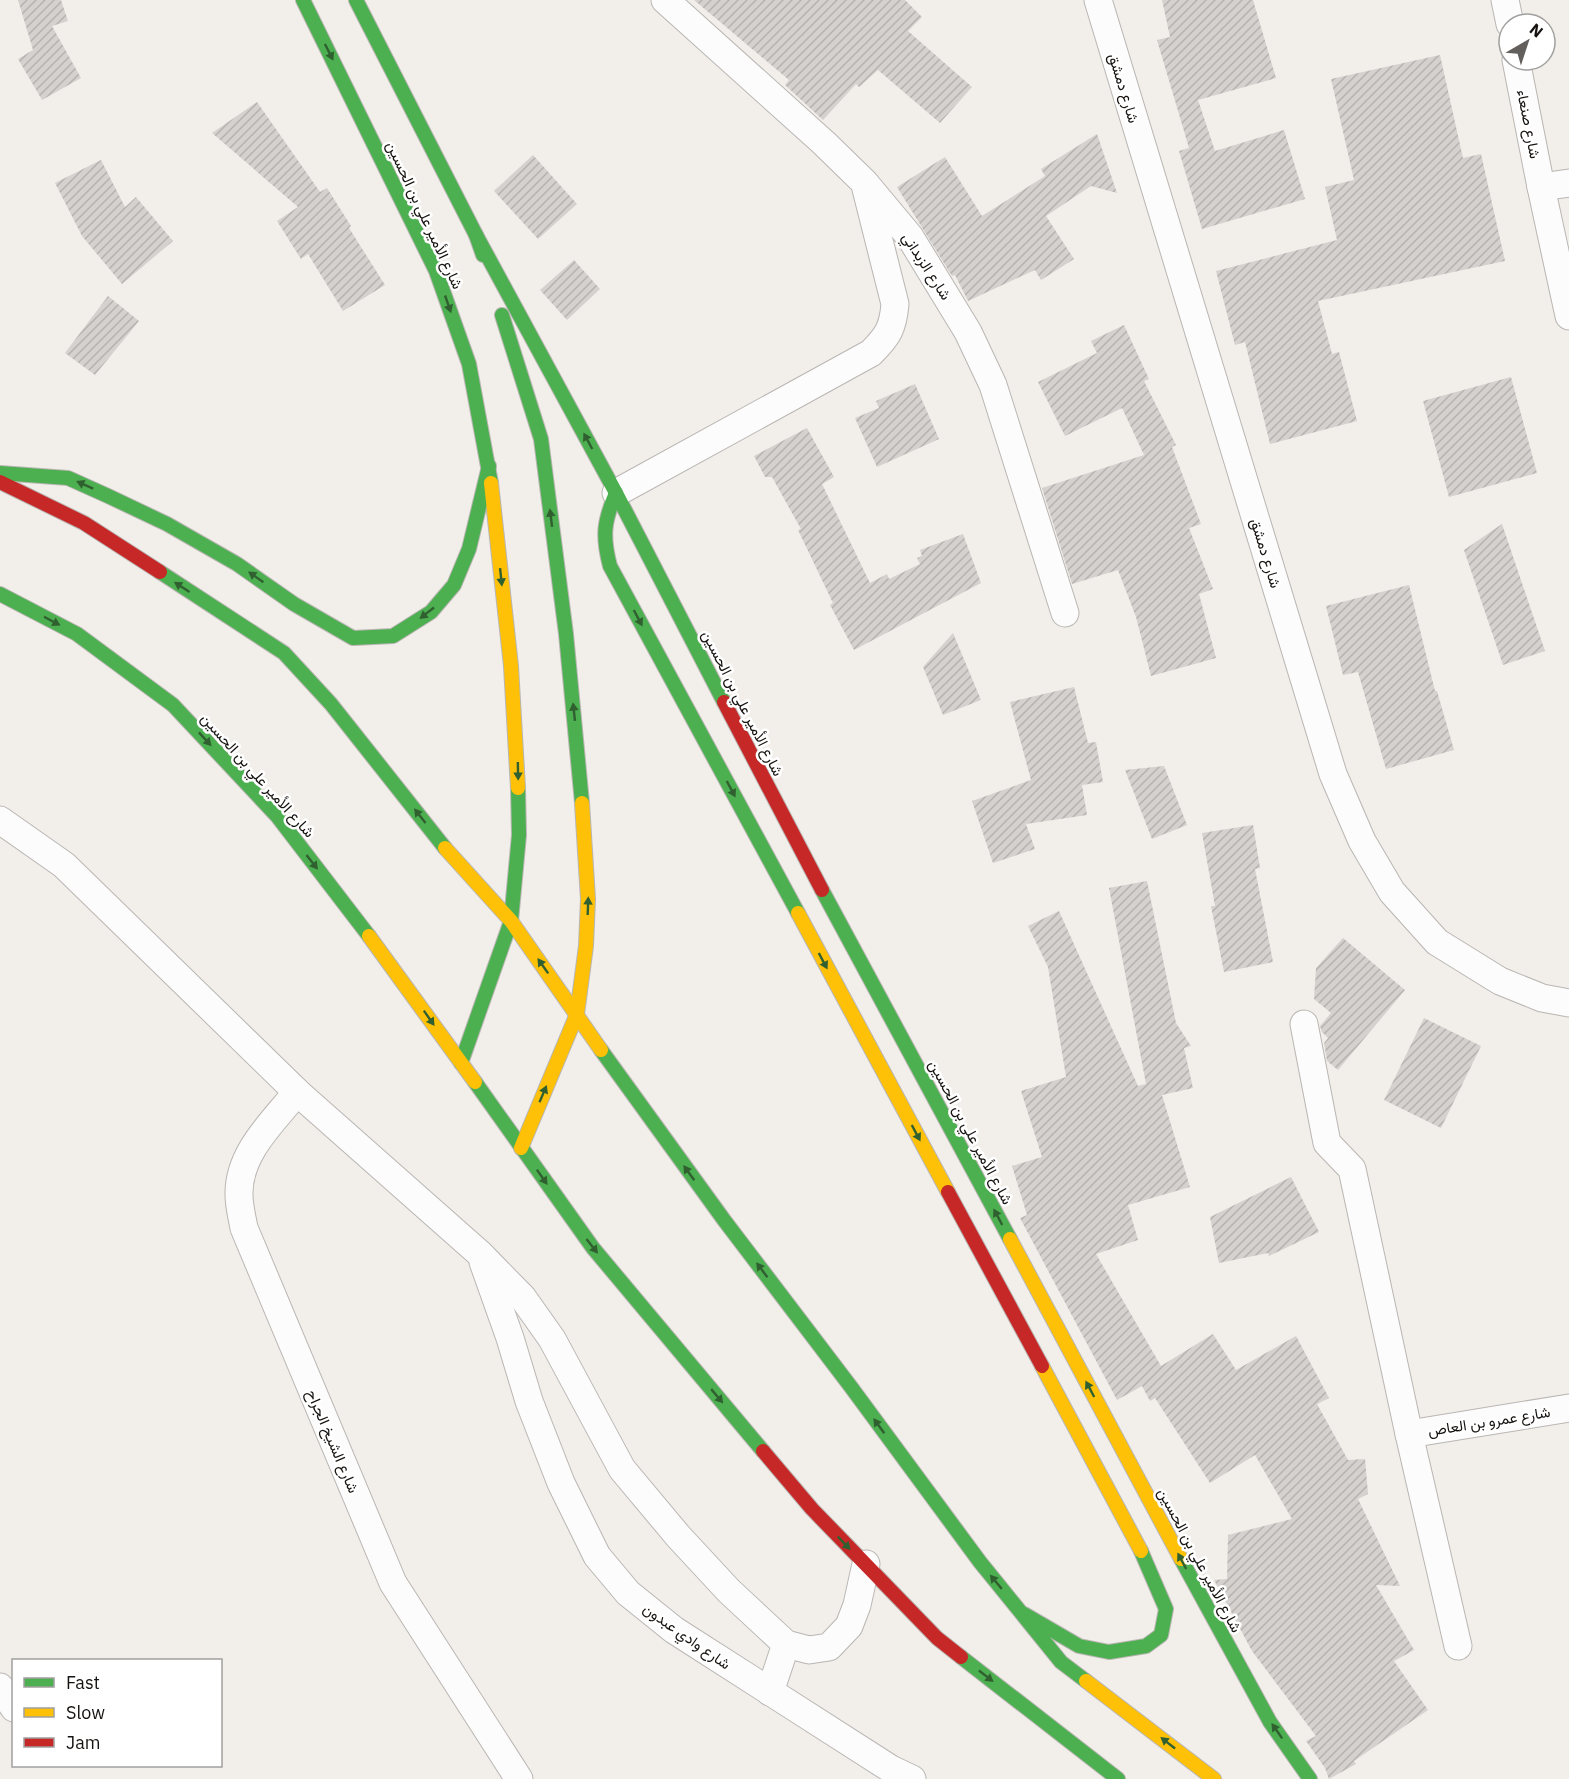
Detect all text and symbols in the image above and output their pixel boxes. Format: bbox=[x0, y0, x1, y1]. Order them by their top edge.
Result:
north arrow bbox=[1497, 12, 1557, 72]
text: N bbox=[1526, 19, 1547, 42]
one-way arrow bbox=[324, 44, 333, 61]
street label: شارع دمشق bbox=[1102, 51, 1144, 126]
street label: شارع صنعاء bbox=[1511, 88, 1545, 161]
street label: شارع الأمير علي بن الحسين bbox=[379, 138, 468, 294]
street label: شارع الزبداني bbox=[895, 229, 956, 306]
one-way arrow bbox=[443, 295, 453, 313]
one-way arrow bbox=[583, 433, 593, 450]
one-way arrow bbox=[76, 481, 93, 490]
one-way arrow bbox=[546, 509, 555, 528]
street label: شارع دمشق bbox=[1244, 516, 1286, 591]
one-way arrow bbox=[496, 568, 506, 587]
one-way arrow bbox=[249, 571, 265, 583]
one-way arrow bbox=[175, 581, 191, 593]
one-way arrow bbox=[419, 607, 434, 619]
one-way arrow bbox=[633, 610, 643, 627]
one-way arrow bbox=[43, 616, 60, 626]
street label: شارع الأمير علي بن الحسين bbox=[694, 627, 788, 781]
one-way arrow bbox=[569, 702, 579, 721]
street label: شارع الأمير علي بن الحسين bbox=[194, 709, 319, 844]
one-way arrow bbox=[198, 732, 212, 746]
one-way arrow bbox=[513, 762, 523, 781]
one-way arrow bbox=[726, 781, 736, 798]
one-way arrow bbox=[414, 808, 426, 823]
one-way arrow bbox=[306, 854, 318, 869]
one-way arrow bbox=[583, 897, 593, 916]
one-way arrow bbox=[818, 953, 828, 970]
one-way arrow bbox=[537, 959, 549, 975]
one-way arrow bbox=[423, 1010, 434, 1026]
street label: شارع الأمير علي بن الحسين bbox=[921, 1056, 1017, 1210]
one-way arrow bbox=[539, 1085, 549, 1103]
one-way arrow bbox=[911, 1124, 921, 1141]
one-way arrow bbox=[683, 1165, 695, 1181]
one-way arrow bbox=[536, 1169, 548, 1185]
one-way arrow bbox=[993, 1208, 1003, 1225]
one-way arrow bbox=[585, 1238, 598, 1254]
one-way arrow bbox=[756, 1263, 768, 1279]
one-way arrow bbox=[1085, 1380, 1095, 1397]
street label: شارع الشيخ الجراح bbox=[301, 1386, 363, 1497]
one-way arrow bbox=[710, 1388, 723, 1404]
street label: شارع عمرو بن العاص bbox=[1426, 1402, 1552, 1442]
one-way arrow bbox=[874, 1418, 886, 1433]
street label: شارع الأمير علي بن الحسين bbox=[1150, 1484, 1246, 1638]
one-way arrow bbox=[837, 1535, 851, 1549]
one-way arrow bbox=[1177, 1552, 1187, 1569]
one-way arrow bbox=[990, 1574, 1003, 1590]
street label: شارع وادي عبدون bbox=[637, 1599, 735, 1677]
legend bbox=[12, 1659, 222, 1767]
one-way arrow bbox=[978, 1670, 994, 1683]
text: Fast bbox=[66, 1671, 100, 1694]
text: Slow bbox=[66, 1701, 105, 1724]
one-way arrow bbox=[1271, 1724, 1283, 1740]
text: Jam bbox=[66, 1731, 101, 1754]
one-way arrow bbox=[1160, 1736, 1176, 1749]

